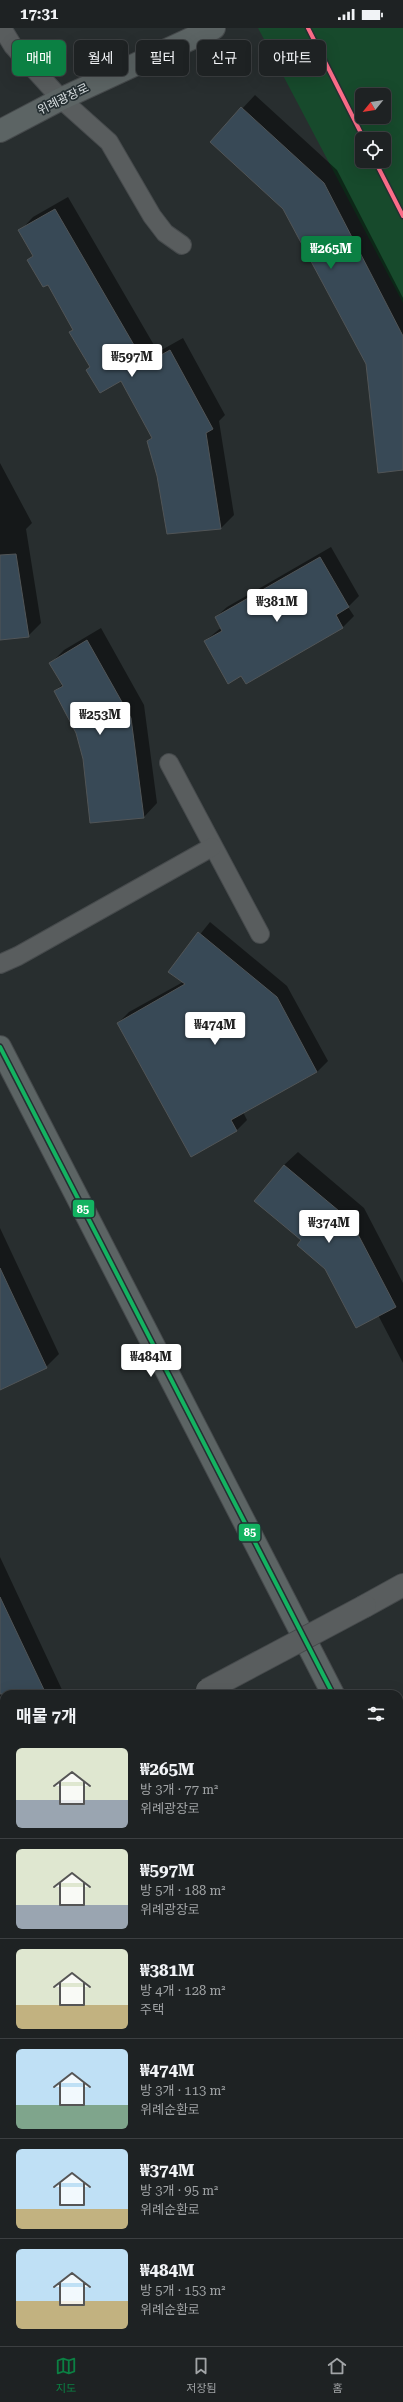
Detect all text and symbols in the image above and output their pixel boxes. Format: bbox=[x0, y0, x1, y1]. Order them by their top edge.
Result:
text: 17:31 bbox=[20, 5, 58, 23]
chip: 매매 bbox=[12, 40, 66, 76]
chip: 월세 bbox=[74, 40, 128, 76]
chip: 필터 bbox=[136, 40, 189, 76]
chip: 신규 bbox=[197, 40, 251, 76]
chip: 아파트 bbox=[259, 40, 326, 76]
street label: 위례광장로 bbox=[35, 81, 91, 117]
north arrow bbox=[355, 88, 391, 124]
map controls bbox=[355, 88, 391, 168]
button: locate bbox=[355, 132, 391, 168]
pin: ₩265M bbox=[303, 236, 359, 270]
text: ₩265M bbox=[310, 241, 352, 256]
pin: ₩597M bbox=[104, 344, 160, 378]
text: ₩597M bbox=[111, 349, 153, 364]
pin: ₩381M bbox=[249, 589, 305, 623]
text: ₩381M bbox=[256, 594, 298, 609]
pin: ₩253M bbox=[72, 702, 128, 736]
text: ₩253M bbox=[79, 707, 121, 722]
pin: ₩474M bbox=[187, 1012, 243, 1046]
text: ₩474M bbox=[194, 1017, 236, 1032]
line badge: 85 bbox=[72, 1199, 95, 1218]
text: 85 bbox=[77, 1203, 89, 1216]
pin: ₩374M bbox=[301, 1210, 357, 1244]
text: ₩374M bbox=[308, 1215, 350, 1230]
pin: ₩484M bbox=[123, 1344, 179, 1378]
text: ₩484M bbox=[130, 1349, 172, 1364]
line badge: 85 bbox=[238, 1523, 261, 1542]
text: 85 bbox=[244, 1526, 256, 1539]
icon: filters bbox=[365, 1703, 387, 1725]
text: 매물 7개 bbox=[16, 1706, 77, 1726]
text: ₩265M bbox=[140, 1759, 195, 1779]
icon: home bbox=[48, 1764, 96, 1812]
text: 방 3개 · 77 m² bbox=[140, 1782, 218, 1797]
text: 위례광장로 bbox=[140, 1801, 200, 1816]
text: ₩597M bbox=[140, 1860, 195, 1880]
icon: home bbox=[48, 1865, 96, 1913]
text: 방 5개 · 188 m² bbox=[140, 1883, 226, 1898]
text: 위례광장로 bbox=[140, 1902, 200, 1917]
text: ₩381M bbox=[140, 1960, 195, 1980]
icon: home bbox=[48, 1965, 96, 2013]
text: 방 4개 · 128 m² bbox=[140, 1983, 226, 1998]
text: 주택 bbox=[140, 2002, 164, 2017]
text: ₩474M bbox=[140, 2060, 195, 2080]
icon: home bbox=[48, 2065, 96, 2113]
text: 방 3개 · 113 m² bbox=[140, 2083, 226, 2098]
text: 위례순환로 bbox=[140, 2102, 200, 2117]
text: ₩374M bbox=[140, 2160, 195, 2180]
icon: home bbox=[48, 2165, 96, 2213]
text: 방 3개 · 95 m² bbox=[140, 2183, 218, 2198]
text: 위례순환로 bbox=[140, 2202, 200, 2217]
text: ₩484M bbox=[140, 2260, 195, 2280]
icon: home bbox=[48, 2265, 96, 2313]
text: 방 5개 · 153 m² bbox=[140, 2283, 226, 2298]
text: 위례순환로 bbox=[140, 2302, 200, 2317]
tab: 지도 bbox=[55, 2355, 77, 2395]
tab: 저장됨 bbox=[186, 2355, 217, 2395]
tab: 홈 bbox=[326, 2355, 348, 2395]

